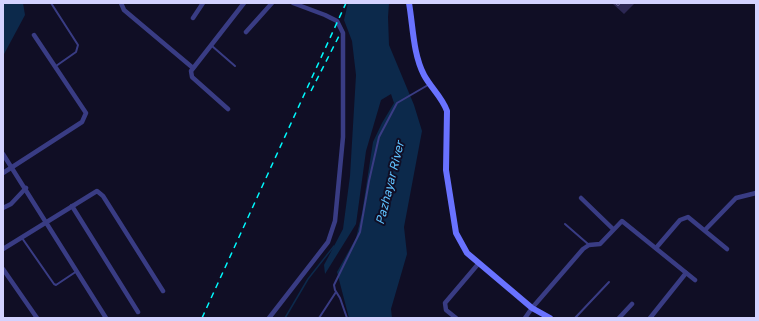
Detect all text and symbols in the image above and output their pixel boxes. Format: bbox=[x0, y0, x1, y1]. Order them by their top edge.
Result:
water label: Pazhayar River bbox=[372, 138, 408, 226]

